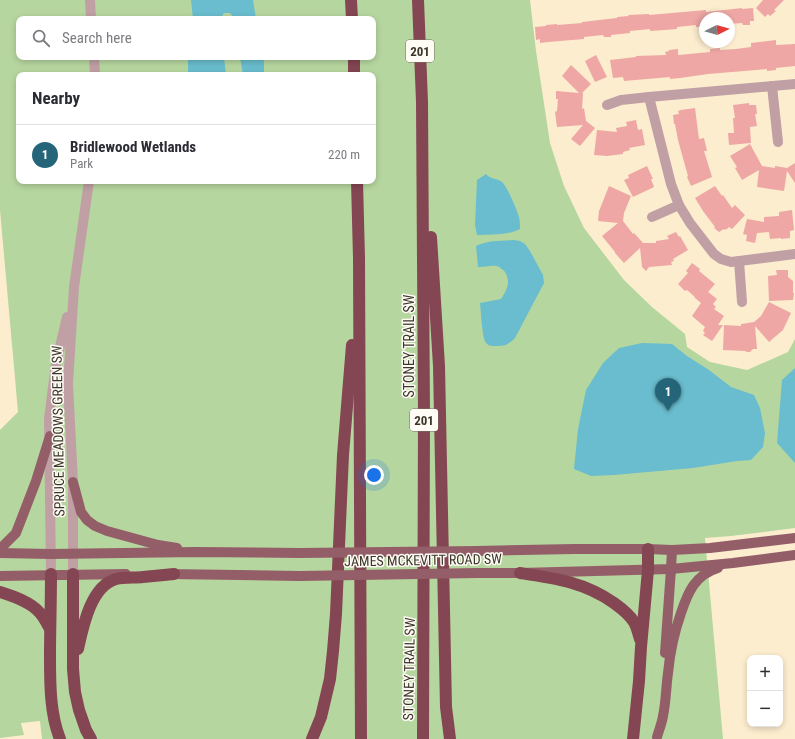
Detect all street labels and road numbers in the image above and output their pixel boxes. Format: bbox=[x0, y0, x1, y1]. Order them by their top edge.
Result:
road number: 201 bbox=[406, 40, 434, 62]
street label: STONEY TRAIL SW bbox=[401, 294, 417, 397]
street label: SPRUCE MEADOWS GREEN SW bbox=[49, 345, 67, 517]
road number: 201 bbox=[410, 409, 438, 431]
street label: JAMES MCKEVITT ROAD SW bbox=[344, 551, 502, 569]
street label: STONEY TRAIL SW bbox=[400, 617, 418, 721]

